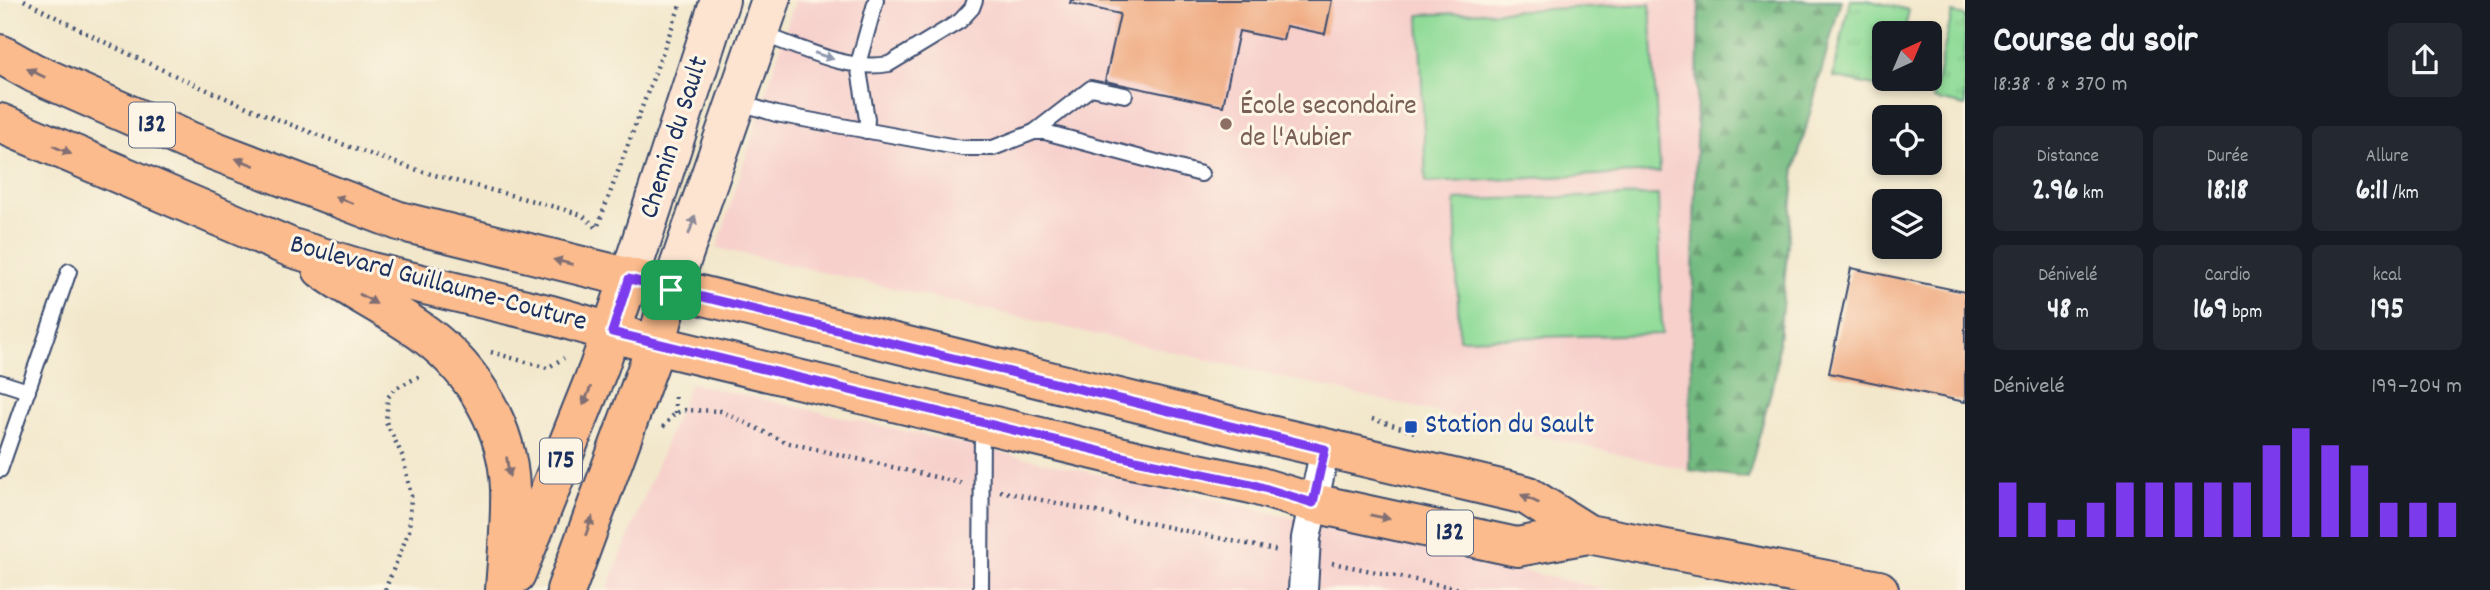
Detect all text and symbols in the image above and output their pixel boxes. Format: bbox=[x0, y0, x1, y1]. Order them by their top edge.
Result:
text: Course du soir bbox=[1993, 15, 2197, 70]
north arrow bbox=[1872, 21, 1942, 91]
map controls bbox=[1872, 21, 1942, 259]
button: share bbox=[2388, 23, 2462, 97]
one-way arrow bbox=[813, 51, 834, 62]
street label: Chemin du Sault bbox=[631, 52, 721, 224]
one-way arrow bbox=[26, 67, 46, 79]
text: 18:38 · 8 × 370 m bbox=[1993, 69, 2128, 102]
place label: École secondaire de l'Aubier bbox=[1240, 88, 1417, 160]
road number: 132 bbox=[129, 102, 175, 148]
button: locate bbox=[1872, 105, 1942, 175]
marker: École secondaire de l'Aubier bbox=[1218, 116, 1234, 132]
text: Distance bbox=[2037, 144, 2099, 171]
text: Durée bbox=[2207, 144, 2248, 171]
text: Allure bbox=[2366, 144, 2409, 171]
one-way arrow bbox=[52, 145, 73, 156]
one-way arrow bbox=[234, 157, 255, 168]
text: 2.96 bbox=[2032, 171, 2078, 214]
text: 18:18 bbox=[2206, 171, 2249, 214]
text: 6:11 bbox=[2355, 171, 2388, 214]
text: km bbox=[2078, 181, 2104, 208]
text: /km bbox=[2388, 181, 2419, 208]
button: layers bbox=[1872, 189, 1942, 259]
one-way arrow bbox=[334, 194, 355, 205]
one-way arrow bbox=[687, 214, 698, 235]
street label: Boulevard Guillaume-Couture bbox=[285, 226, 591, 344]
one-way arrow bbox=[552, 256, 574, 267]
pin bbox=[641, 260, 701, 320]
text: Dénivelé bbox=[2038, 263, 2097, 290]
text: Cardio bbox=[2204, 263, 2251, 290]
text: kcal bbox=[2373, 263, 2402, 290]
icon: arrive bbox=[652, 271, 690, 309]
text: 48 bbox=[2047, 290, 2071, 333]
text: 169 bbox=[2193, 290, 2228, 333]
text: 195 bbox=[2370, 290, 2404, 333]
one-way arrow bbox=[359, 293, 378, 306]
text: m bbox=[2071, 300, 2089, 327]
text: bpm bbox=[2228, 300, 2262, 327]
text: Dénivelé bbox=[1993, 371, 2065, 404]
text: 199–204 m bbox=[2371, 371, 2462, 404]
one-way arrow bbox=[582, 386, 593, 407]
place label: Station du Sault bbox=[1425, 407, 1594, 447]
marker: Station du Sault bbox=[1403, 419, 1419, 435]
road number: 175 bbox=[540, 438, 582, 484]
one-way arrow bbox=[502, 456, 513, 478]
one-way arrow bbox=[1520, 494, 1540, 505]
road number: 132 bbox=[1427, 510, 1473, 555]
one-way arrow bbox=[1369, 512, 1391, 523]
one-way arrow bbox=[584, 515, 595, 536]

